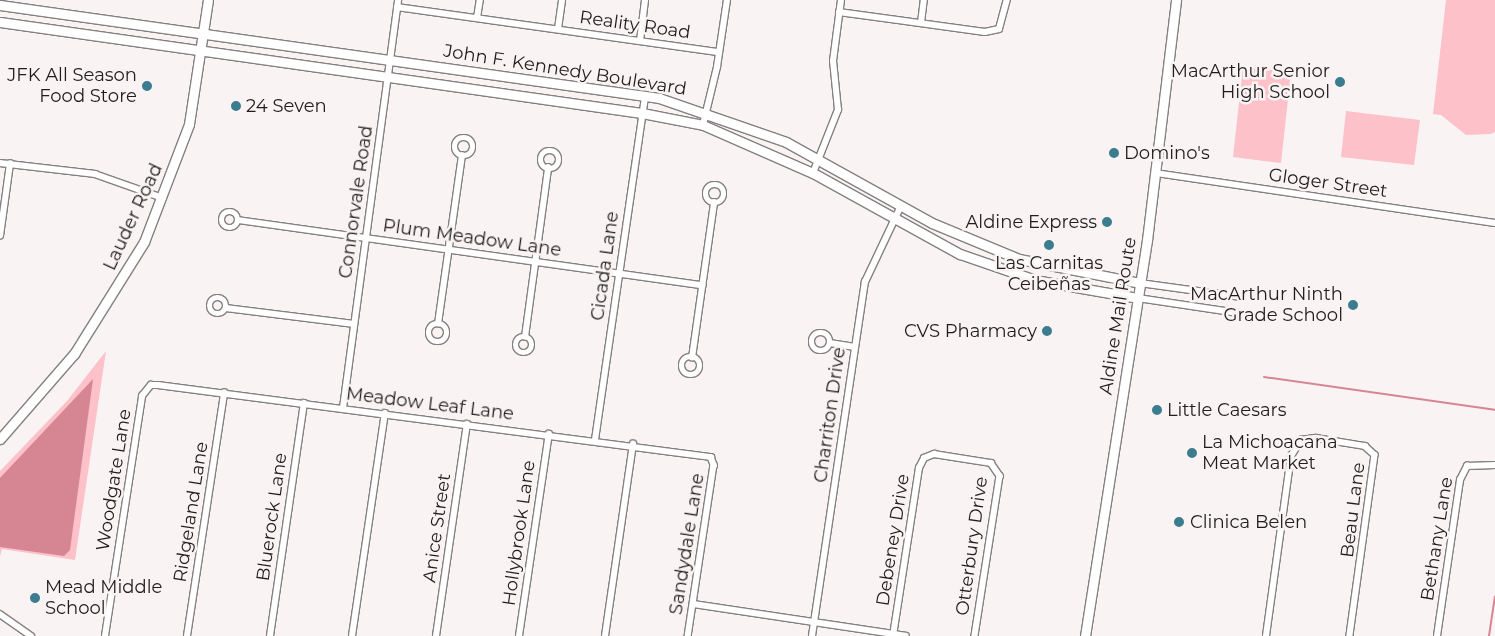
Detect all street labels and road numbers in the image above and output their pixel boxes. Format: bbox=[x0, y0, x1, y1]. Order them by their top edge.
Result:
street label: Reality Road bbox=[578, 7, 692, 43]
street label: John F. Kennedy Boulevard bbox=[442, 40, 688, 100]
street label: Connorvale Road bbox=[335, 124, 377, 280]
street label: Lauder Road bbox=[99, 160, 167, 274]
street label: Gloger Street bbox=[1267, 164, 1389, 202]
street label: Cicada Lane bbox=[587, 210, 623, 322]
street label: Plum Meadow Lane bbox=[381, 215, 563, 261]
street label: Aldine Mail Route bbox=[1095, 236, 1141, 396]
street label: Charriton Drive bbox=[810, 346, 850, 484]
street label: Meadow Leaf Lane bbox=[345, 383, 515, 425]
street label: Woodgate Lane bbox=[92, 407, 136, 553]
street label: Ridgeland Lane bbox=[169, 440, 213, 584]
street label: Bluerock Lane bbox=[252, 451, 292, 583]
street label: Hollybrook Lane bbox=[498, 459, 540, 607]
street label: Beau Lane bbox=[1336, 461, 1370, 559]
street label: Anice Street bbox=[419, 472, 455, 584]
street label: Sandydale Lane bbox=[665, 472, 709, 616]
street label: Debeney Drive bbox=[872, 472, 914, 608]
street label: Otterbury Drive bbox=[952, 475, 992, 617]
street label: Bethany Lane bbox=[1417, 476, 1457, 602]

